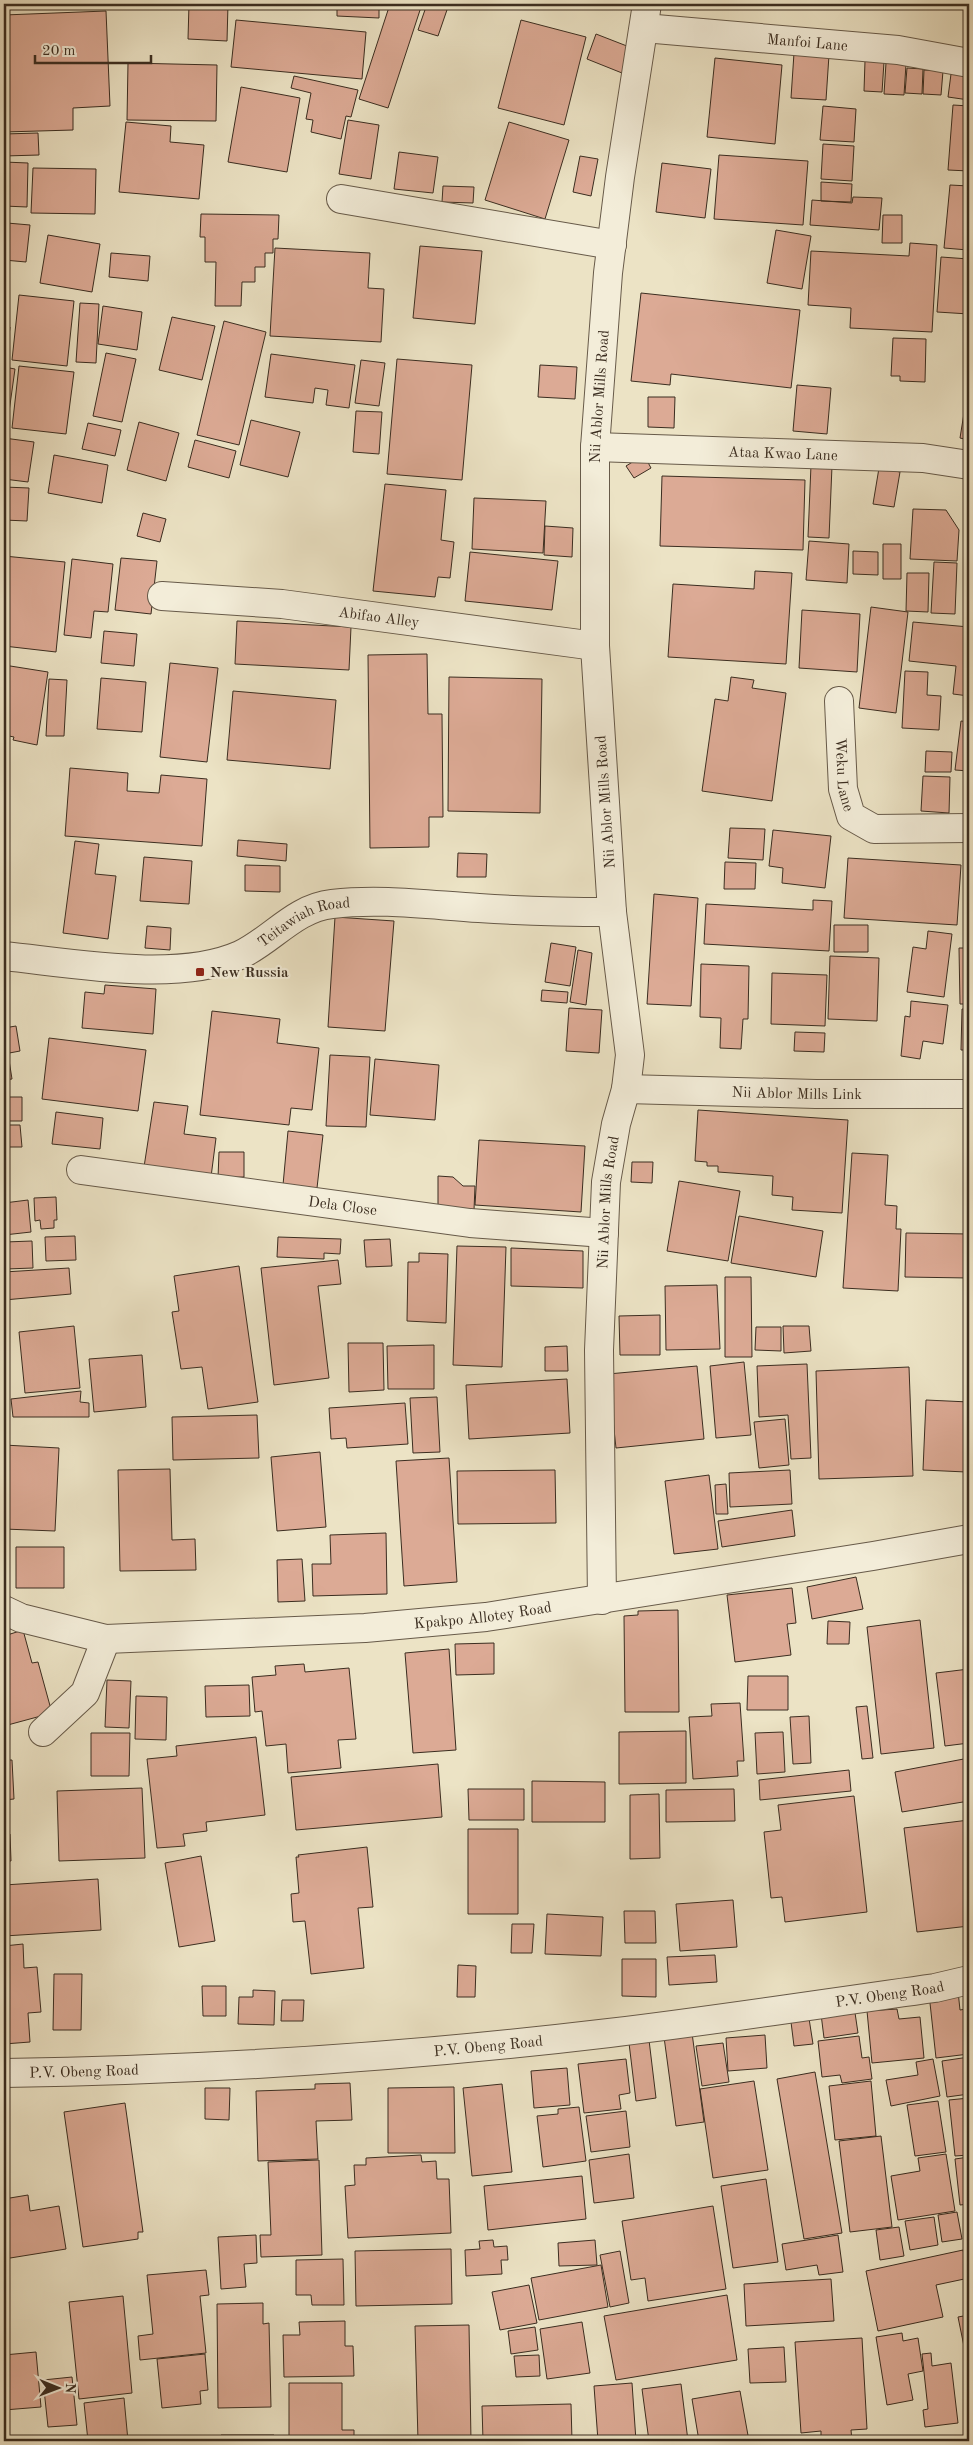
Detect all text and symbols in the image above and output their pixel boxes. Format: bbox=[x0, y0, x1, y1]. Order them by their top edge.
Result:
scale bar bbox=[35, 32, 151, 64]
street label: Manfoi Lane bbox=[766, 33, 848, 55]
text: 20 m bbox=[42, 44, 76, 59]
street label: Nii Ablor Mills Road bbox=[589, 329, 613, 463]
street label: Ataa Kwao Lane bbox=[728, 445, 838, 464]
street label: Abifao Alley bbox=[337, 606, 420, 631]
street label: Nii Ablor Mills Road bbox=[594, 735, 619, 869]
street label: Weku Lane bbox=[832, 738, 855, 814]
street label: Teitawiah Road bbox=[256, 896, 351, 951]
marker: New Russia bbox=[194, 966, 206, 978]
place label: New Russia bbox=[210, 966, 289, 981]
street label: Nii Ablor Mills Link bbox=[732, 1086, 862, 1103]
street label: Nii Ablor Mills Road bbox=[596, 1135, 623, 1269]
street label: Dela Close bbox=[307, 1195, 378, 1219]
street label: Kpakpo Allotey Road bbox=[413, 1601, 553, 1633]
street label: P.V. Obeng Road bbox=[835, 1980, 946, 2011]
street label: P.V. Obeng Road bbox=[433, 2035, 544, 2060]
street label: P.V. Obeng Road bbox=[29, 2064, 139, 2082]
north arrow bbox=[32, 2362, 82, 2412]
text: N bbox=[63, 2383, 77, 2394]

